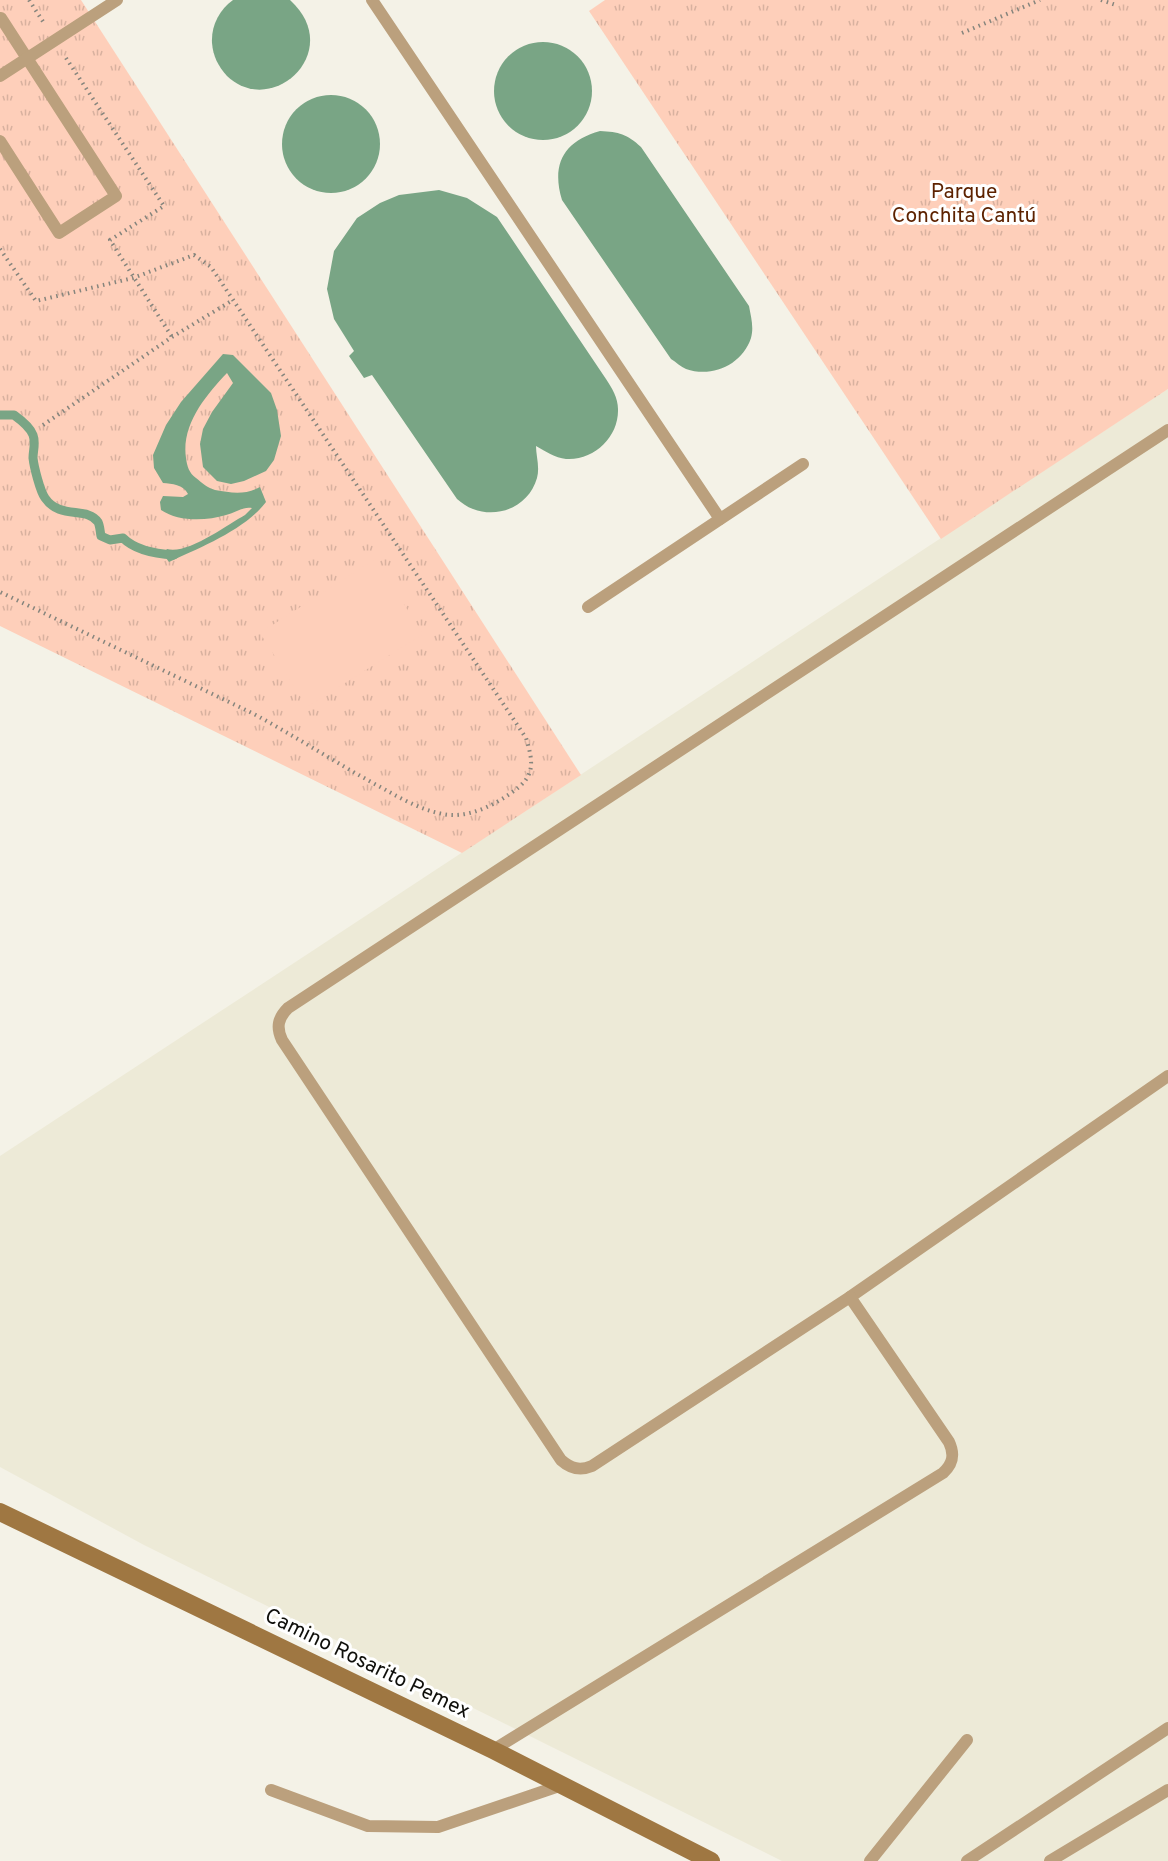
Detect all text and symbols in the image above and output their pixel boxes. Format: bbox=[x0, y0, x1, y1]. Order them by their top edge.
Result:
park label: Parque Conchita Cantú bbox=[892, 179, 1036, 230]
street label: Camino Rosarito Pemex bbox=[260, 1603, 474, 1725]

